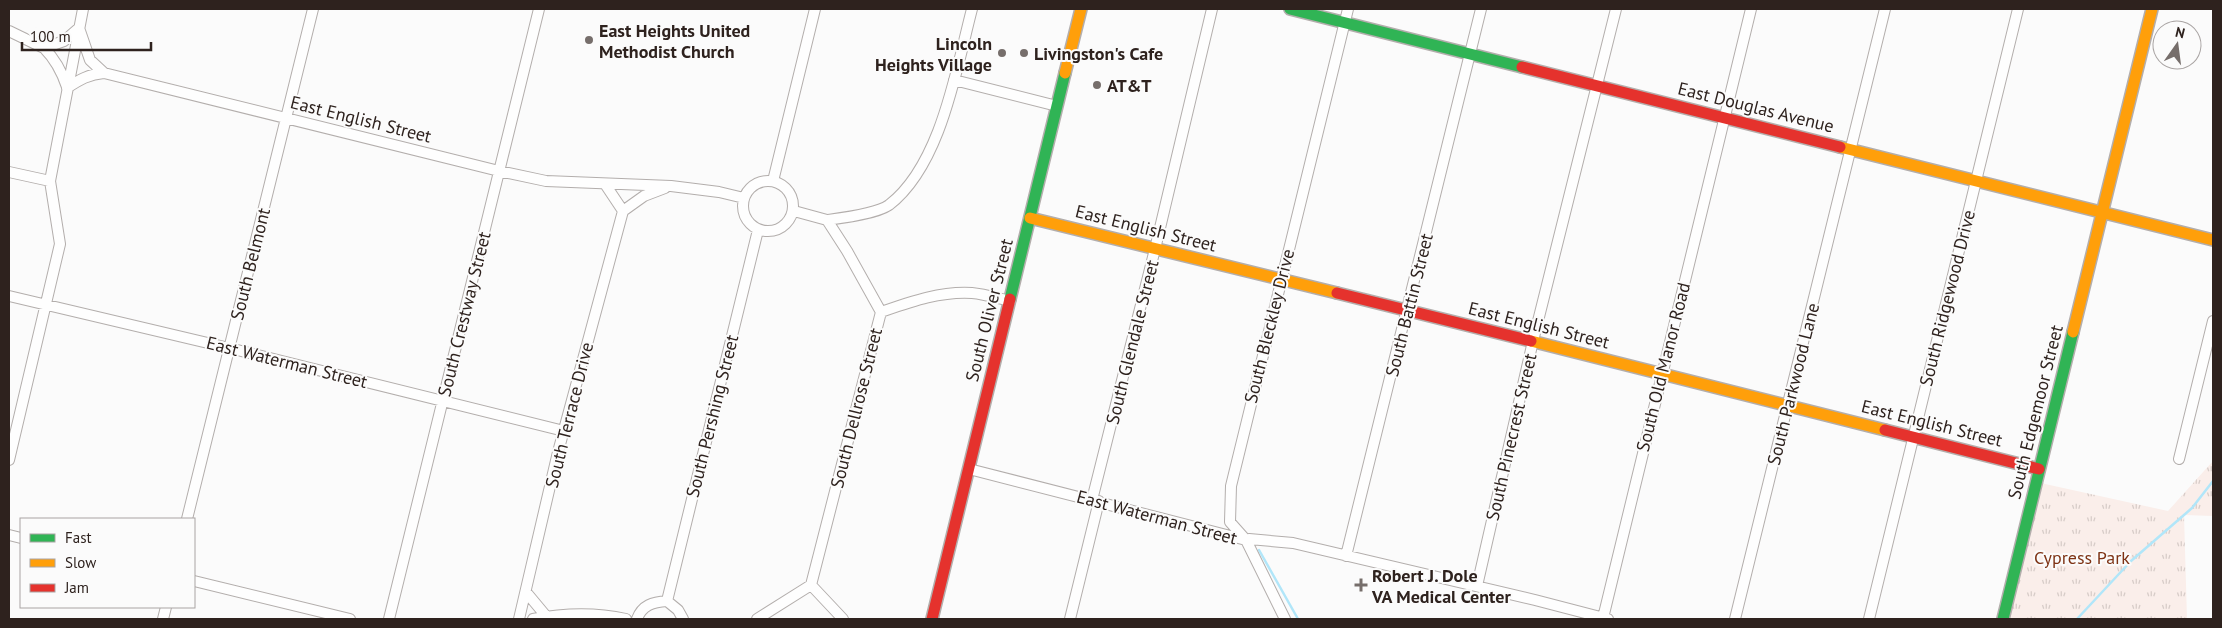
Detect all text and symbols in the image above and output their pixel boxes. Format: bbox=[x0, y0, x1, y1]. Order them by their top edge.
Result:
place label: East Heights United Methodist Church bbox=[599, 19, 750, 63]
scale bar bbox=[22, 20, 151, 52]
north arrow bbox=[2152, 20, 2202, 70]
text: N bbox=[2174, 23, 2187, 42]
text: 100 m bbox=[30, 27, 71, 46]
place label: Lincoln Heights Village bbox=[875, 32, 992, 76]
marker: East Heights United Methodist Church bbox=[583, 34, 595, 46]
place label: Livingston's Cafe bbox=[1034, 42, 1163, 65]
marker: Lincoln Heights Village bbox=[996, 47, 1008, 59]
marker: Livingston's Cafe bbox=[1018, 47, 1030, 59]
place label: AT&T bbox=[1107, 74, 1152, 97]
street label: East Douglas Avenue bbox=[1676, 76, 1836, 138]
marker: AT&T bbox=[1091, 79, 1103, 91]
street label: East English Street bbox=[288, 90, 434, 148]
street label: East English Street bbox=[1073, 199, 1219, 257]
street label: South Belmont bbox=[225, 206, 275, 322]
street label: South Ridgewood Drive bbox=[1914, 208, 1980, 388]
street label: South Crestway Street bbox=[432, 229, 496, 399]
street label: South Battin Street bbox=[1380, 231, 1438, 379]
street label: South Oliver Street bbox=[960, 236, 1018, 384]
street label: South Bleckley Drive bbox=[1239, 247, 1299, 405]
street label: South Glendale Street bbox=[1100, 257, 1164, 427]
street label: South Old Manor Road bbox=[1631, 280, 1695, 454]
street label: East English Street bbox=[1466, 296, 1612, 354]
street label: South Parkwood Lane bbox=[1762, 300, 1824, 468]
street label: South Edgemoor Street bbox=[2002, 323, 2068, 501]
street label: South Dellrose Street bbox=[825, 325, 887, 491]
street label: East Waterman Street bbox=[204, 331, 370, 393]
street label: South Pershing Street bbox=[681, 332, 743, 500]
street label: South Terrace Drive bbox=[540, 340, 598, 490]
street label: South Pinecrest Street bbox=[1481, 351, 1541, 523]
street label: East English Street bbox=[1859, 394, 2005, 452]
street label: East Waterman Street bbox=[1074, 485, 1240, 549]
legend bbox=[20, 518, 195, 608]
text: Fast bbox=[65, 528, 92, 547]
park label: Cypress Park bbox=[2034, 546, 2130, 569]
text: Slow bbox=[65, 553, 96, 572]
place label: Robert J. Dole VA Medical Center bbox=[1371, 564, 1511, 608]
text: Jam bbox=[64, 578, 89, 597]
marker: Robert J. Dole VA Medical Center bbox=[1354, 578, 1368, 592]

